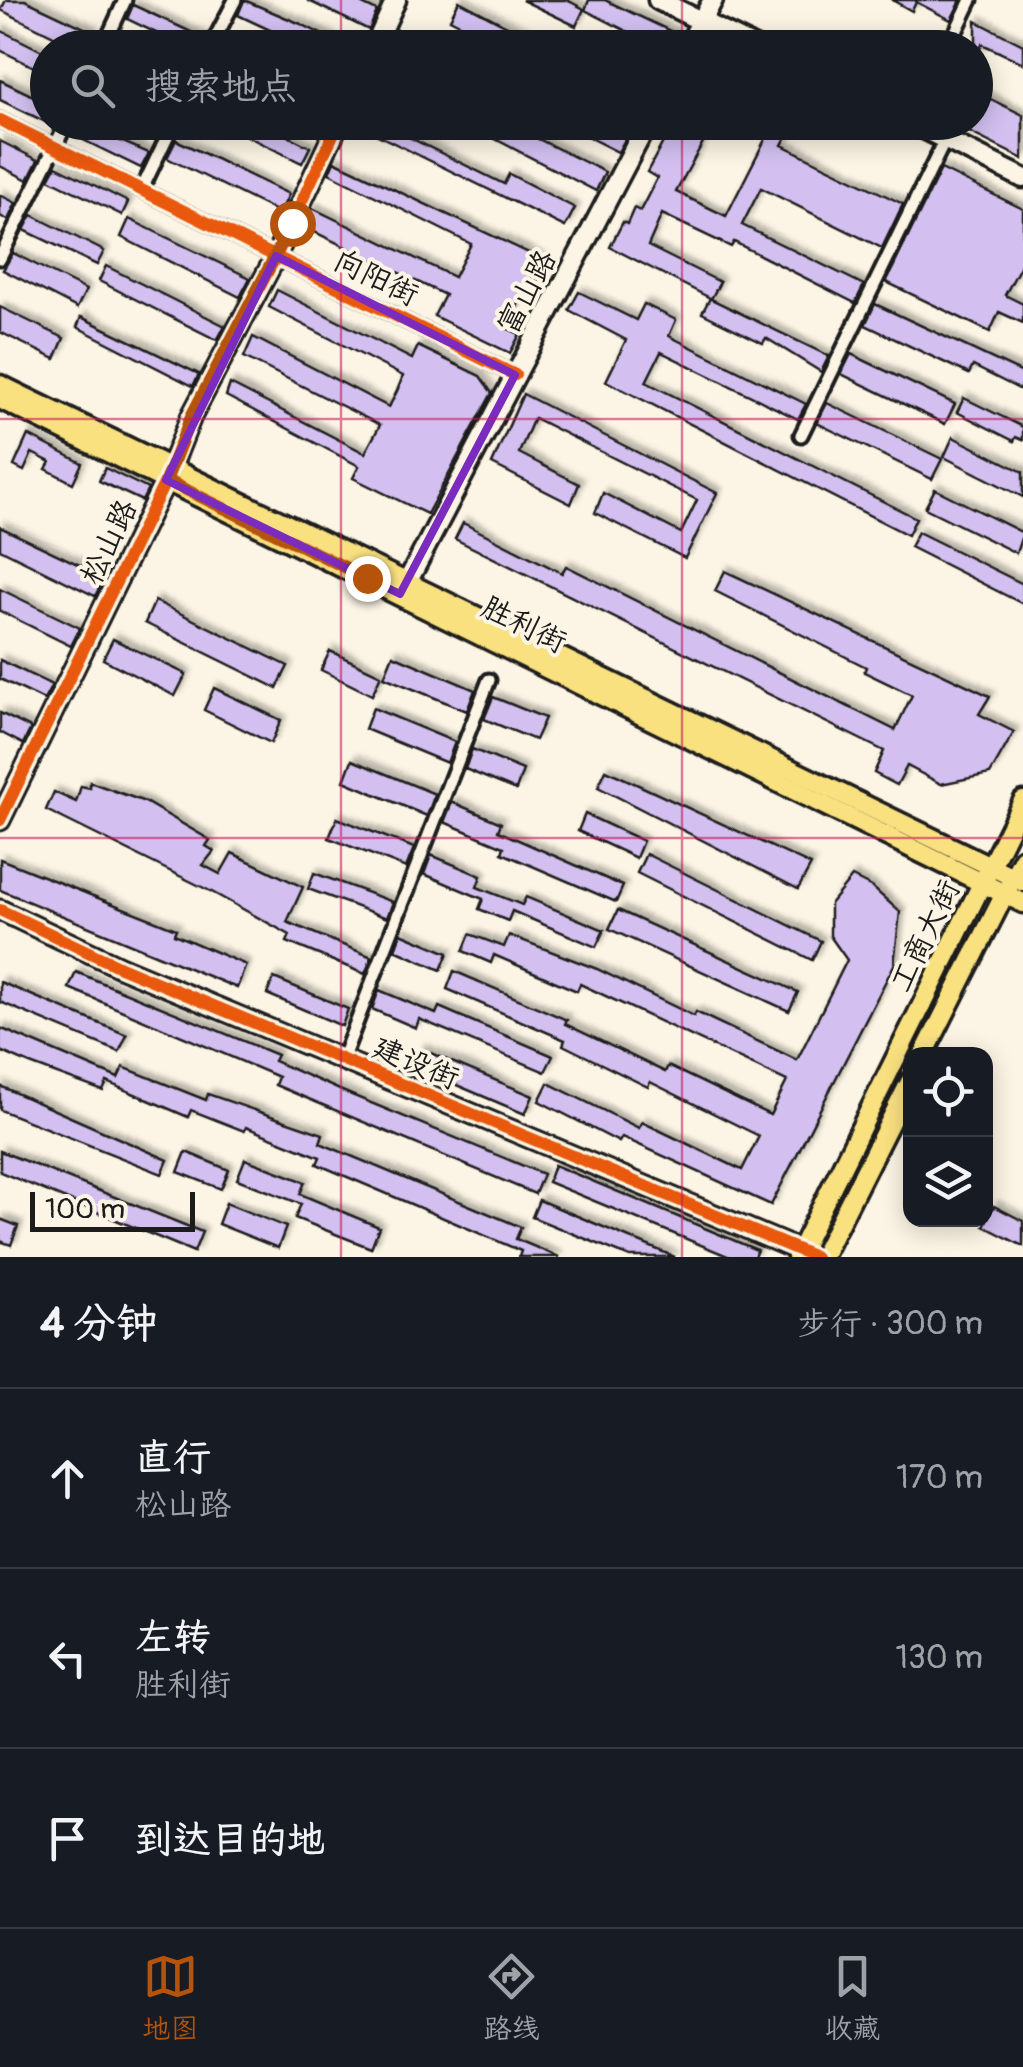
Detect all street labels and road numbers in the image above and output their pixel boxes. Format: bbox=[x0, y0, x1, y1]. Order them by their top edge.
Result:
street label: 向阳街 bbox=[327, 242, 425, 314]
street label: 富山路 bbox=[490, 244, 564, 340]
street label: 松山路 bbox=[73, 493, 145, 591]
street label: 胜利街 bbox=[475, 589, 573, 661]
street label: 工商大街 bbox=[882, 874, 968, 998]
street label: 建设街 bbox=[367, 1028, 465, 1098]

